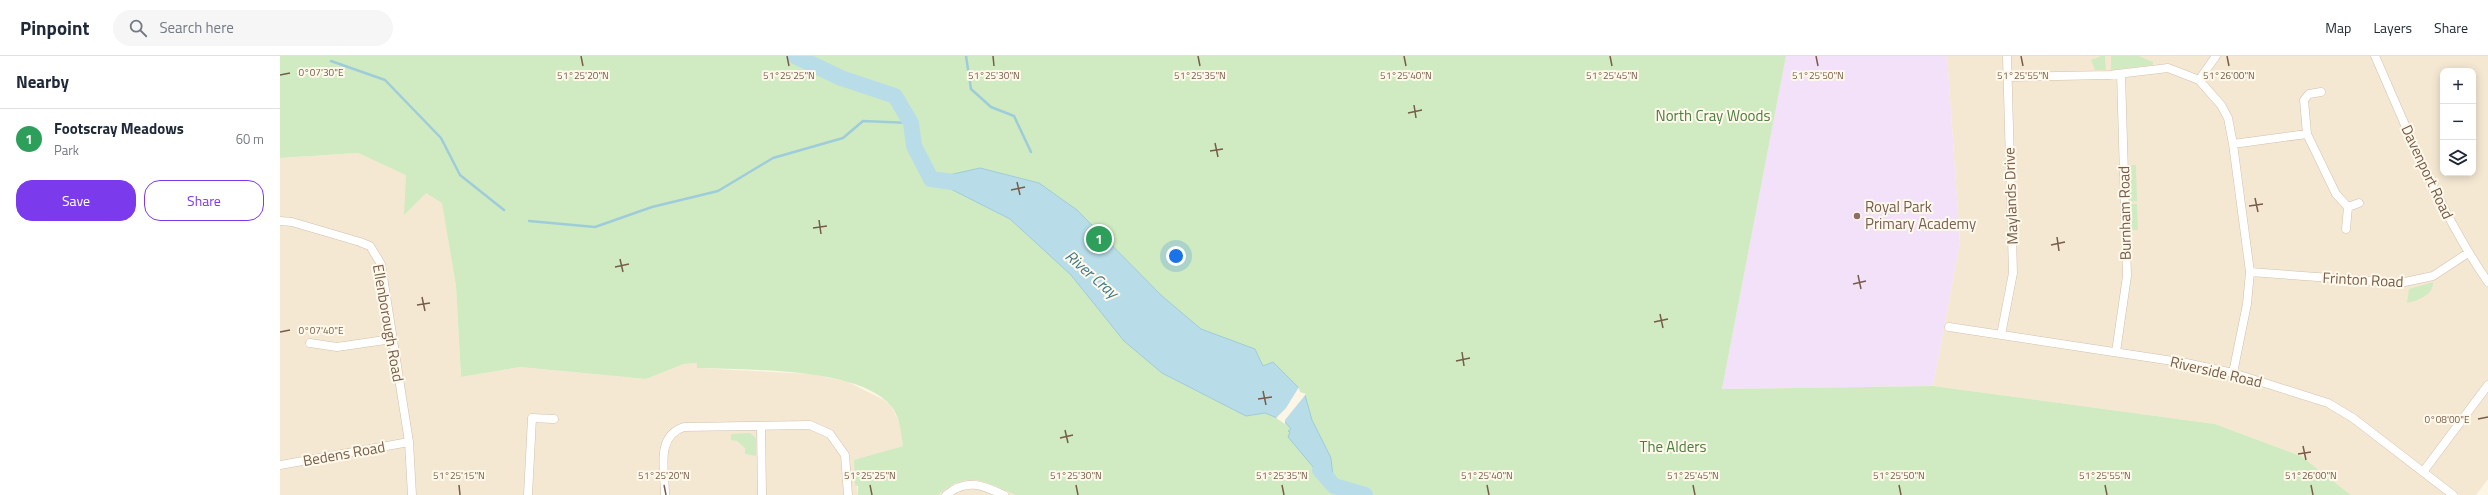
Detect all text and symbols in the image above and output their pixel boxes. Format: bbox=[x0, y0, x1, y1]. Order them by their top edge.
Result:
search box bbox=[113, 10, 393, 46]
text: Pinpoint bbox=[20, 13, 89, 42]
text: Search here bbox=[159, 16, 234, 39]
icon: search bbox=[127, 17, 149, 39]
text: Map bbox=[2325, 17, 2351, 38]
text: Layers bbox=[2373, 17, 2412, 38]
text: Share bbox=[2434, 17, 2468, 38]
text: 0°07'30"E bbox=[299, 65, 344, 80]
text: 51°25'20"N bbox=[557, 68, 609, 83]
text: 51°25'25"N bbox=[763, 68, 815, 83]
text: 51°25'30"N bbox=[968, 68, 1020, 83]
text: 51°25'35"N bbox=[1174, 68, 1226, 83]
text: 51°25'40"N bbox=[1380, 68, 1432, 83]
text: 51°25'45"N bbox=[1586, 68, 1638, 83]
text: 51°25'50"N bbox=[1792, 68, 1844, 83]
text: 51°25'55"N bbox=[1997, 68, 2049, 83]
text: 51°26'00"N bbox=[2203, 68, 2255, 83]
map controls bbox=[2440, 68, 2476, 176]
button: + bbox=[2440, 68, 2476, 104]
text: Nearby bbox=[16, 69, 69, 95]
park label: North Cray Woods bbox=[1656, 104, 1770, 127]
button: − bbox=[2440, 104, 2476, 140]
text: Footscray Meadows bbox=[54, 117, 184, 140]
street label: Davenport Road bbox=[2396, 121, 2459, 223]
text: 1 bbox=[25, 129, 33, 149]
text: 60 m bbox=[236, 129, 264, 149]
text: Park bbox=[54, 140, 79, 160]
button: layers bbox=[2440, 140, 2476, 176]
street label: Maylands Drive bbox=[1997, 147, 2024, 245]
street label: Burnham Road bbox=[2112, 166, 2137, 260]
button: Save bbox=[16, 180, 136, 221]
button: Share bbox=[144, 180, 264, 221]
place label: Royal Park Primary Academy bbox=[1865, 195, 1976, 235]
marker: Royal Park Primary Academy bbox=[1852, 211, 1862, 221]
pin: 1 bbox=[1086, 224, 1112, 254]
water label: River Cray bbox=[1060, 244, 1125, 305]
your location bbox=[1166, 246, 1186, 266]
street label: Ellenborough Road bbox=[367, 262, 410, 384]
street label: Frinton Road bbox=[2322, 266, 2404, 293]
text: 0°07'40"E bbox=[299, 323, 344, 338]
street label: Riverside Road bbox=[2168, 350, 2264, 393]
text: 0°08'00"E bbox=[2425, 412, 2470, 427]
street label: Bedens Road bbox=[301, 435, 387, 472]
park label: The Alders bbox=[1640, 435, 1706, 458]
text: 51°25'15"N bbox=[433, 468, 485, 483]
text: 51°25'20"N bbox=[638, 468, 690, 483]
text: 51°25'25"N bbox=[844, 468, 896, 483]
text: 51°25'30"N bbox=[1050, 468, 1102, 483]
text: 51°25'35"N bbox=[1256, 468, 1308, 483]
text: 51°25'40"N bbox=[1461, 468, 1513, 483]
text: 51°25'45"N bbox=[1667, 468, 1719, 483]
text: 51°25'50"N bbox=[1873, 468, 1925, 483]
text: 51°25'55"N bbox=[2079, 468, 2131, 483]
text: 51°26'00"N bbox=[2285, 468, 2337, 483]

